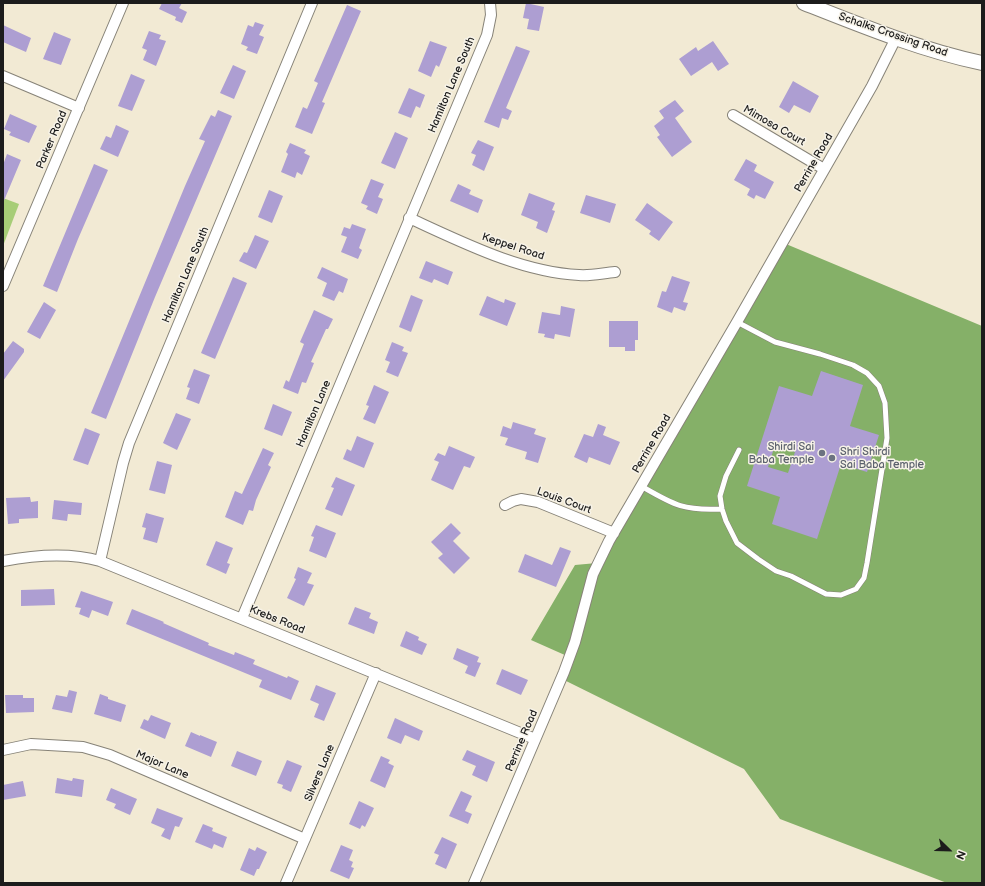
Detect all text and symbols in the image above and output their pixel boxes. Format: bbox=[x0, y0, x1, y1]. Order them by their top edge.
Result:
street label: Schalks Crossing Road bbox=[837, 10, 949, 60]
street label: Hamilton Lane South bbox=[426, 35, 478, 135]
street label: Mimosa Court bbox=[741, 103, 807, 149]
street label: Parker Road bbox=[34, 109, 70, 171]
street label: Perrine Road bbox=[792, 131, 836, 195]
street label: Hamilton Lane South bbox=[160, 225, 212, 325]
street label: Keppel Road bbox=[480, 231, 546, 263]
street label: Hamilton Lane bbox=[294, 378, 334, 450]
street label: Perrine Road bbox=[630, 412, 674, 476]
place label: Shirdi Sai Baba Temple bbox=[748, 440, 814, 466]
place label: Shri Shirdi Sai Baba Temple bbox=[840, 445, 924, 471]
marker: Shirdi Sai Baba Temple bbox=[817, 448, 827, 458]
marker: Shri Shirdi Sai Baba Temple bbox=[827, 453, 837, 463]
street label: Louis Court bbox=[535, 485, 593, 517]
street label: Krebs Road bbox=[247, 603, 307, 637]
street label: Perrine Road bbox=[503, 708, 541, 774]
street label: Silvers Lane bbox=[302, 742, 338, 804]
street label: Major Lane bbox=[133, 748, 191, 782]
north arrow bbox=[929, 830, 969, 870]
text: N bbox=[953, 849, 968, 861]

